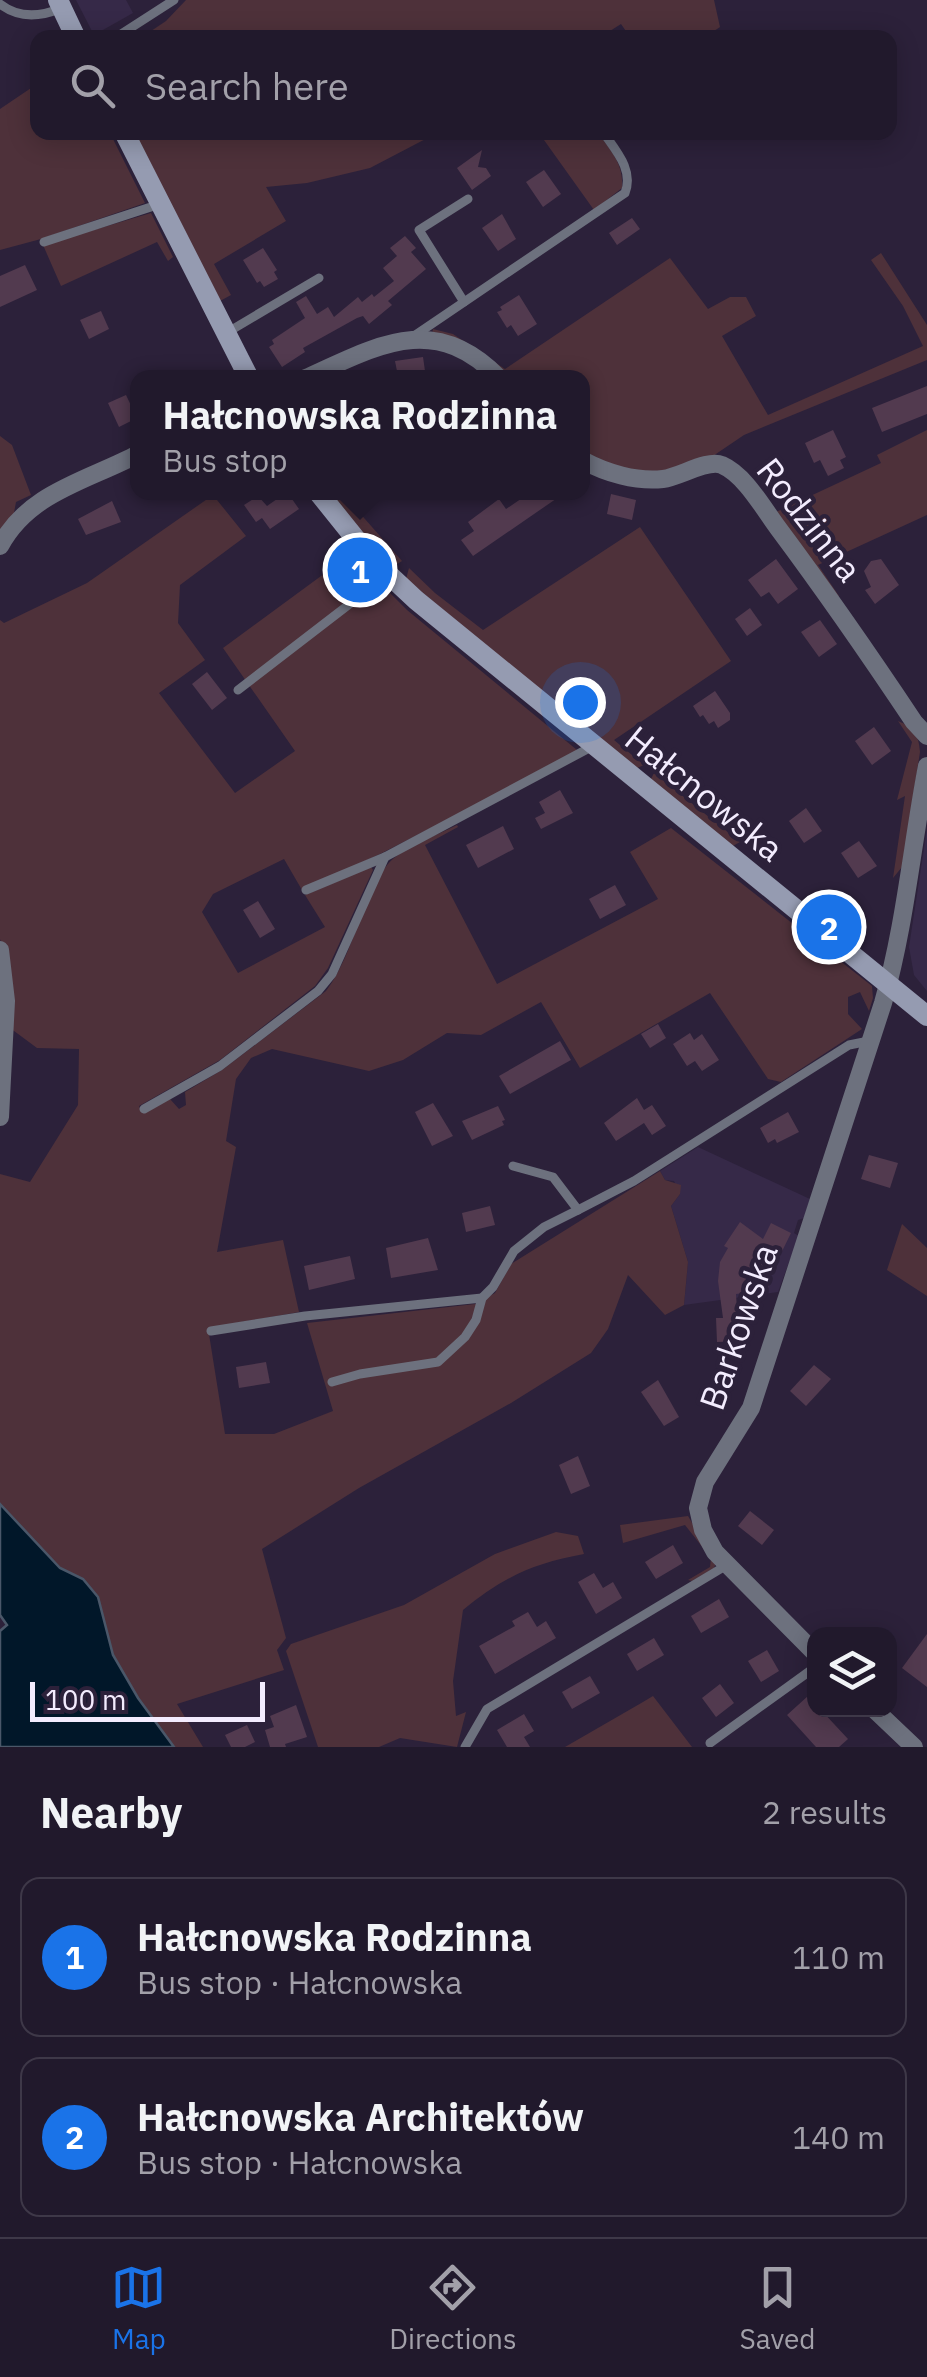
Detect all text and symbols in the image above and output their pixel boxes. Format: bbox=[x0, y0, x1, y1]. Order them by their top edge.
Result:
search box bbox=[30, 30, 897, 140]
icon: search bbox=[65, 58, 120, 113]
text: Search here bbox=[145, 61, 349, 110]
popup bbox=[130, 370, 590, 500]
text: Hałcnowska Rodzinna bbox=[163, 390, 557, 439]
text: Bus stop bbox=[163, 439, 288, 481]
street label: Rodzinna bbox=[747, 448, 873, 591]
pin: 1 bbox=[328, 532, 392, 608]
your location bbox=[555, 677, 606, 728]
street label: Hałcnowska bbox=[616, 715, 793, 871]
pin: 2 bbox=[796, 890, 862, 964]
street label: Barkowska bbox=[688, 1238, 788, 1416]
map controls bbox=[807, 1627, 897, 1717]
button: layers bbox=[807, 1627, 897, 1717]
scale bar bbox=[30, 1677, 265, 1722]
text: 100 m bbox=[45, 1681, 126, 1718]
text: Nearby bbox=[40, 1785, 182, 1840]
text: 2 results bbox=[762, 1791, 887, 1833]
text: Hałcnowska Rodzinna bbox=[137, 1912, 532, 1961]
text: 1 bbox=[65, 1936, 84, 1978]
text: 110 m bbox=[792, 1936, 885, 1978]
text: Bus stop · Hałcnowska bbox=[137, 1961, 462, 2003]
text: Hałcnowska Architektów bbox=[137, 2092, 584, 2141]
text: 2 bbox=[65, 2116, 84, 2158]
text: 140 m bbox=[792, 2116, 885, 2158]
text: Bus stop · Hałcnowska bbox=[137, 2141, 462, 2183]
tab: Map bbox=[111, 2260, 166, 2357]
tab: Directions bbox=[389, 2260, 517, 2357]
tab: Saved bbox=[739, 2260, 816, 2357]

